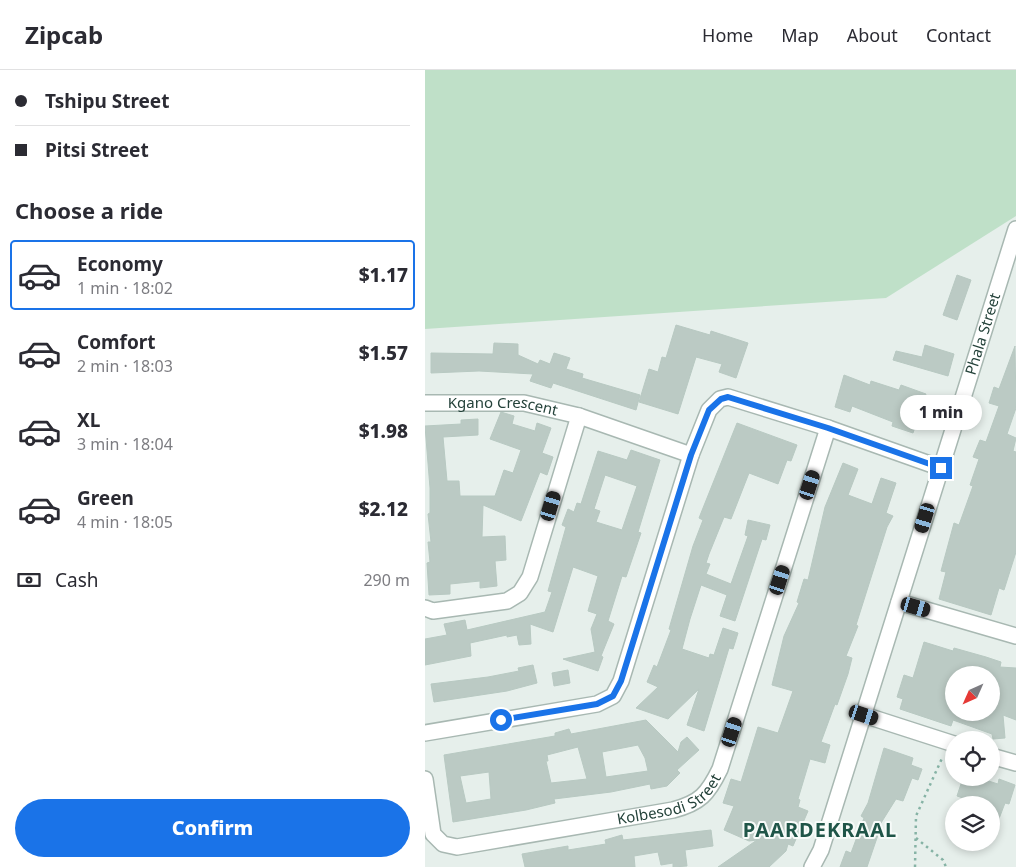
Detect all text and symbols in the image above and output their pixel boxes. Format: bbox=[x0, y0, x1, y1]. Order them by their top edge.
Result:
text: Zipcab bbox=[25, 18, 103, 51]
text: Home bbox=[702, 23, 753, 47]
text: Map bbox=[781, 23, 819, 47]
text: About bbox=[847, 23, 898, 47]
text: Contact bbox=[926, 23, 991, 47]
text: Tshipu Street bbox=[45, 88, 169, 114]
text: Pitsi Street bbox=[45, 137, 149, 163]
text: Choose a ride bbox=[15, 195, 163, 225]
text: Economy bbox=[77, 251, 163, 277]
icon: car bbox=[17, 253, 62, 298]
text: $1.17 bbox=[359, 262, 408, 288]
text: 1 min · 18:02 bbox=[77, 277, 173, 299]
street label: Phala Street bbox=[960, 290, 1004, 377]
text: Comfort bbox=[77, 329, 156, 355]
icon: car bbox=[17, 331, 62, 376]
text: $1.57 bbox=[359, 340, 408, 366]
text: 2 min · 18:03 bbox=[77, 355, 173, 377]
street label: Kgano Crescent bbox=[448, 392, 560, 420]
callout: 1 min bbox=[900, 396, 982, 430]
text: 1 min bbox=[919, 401, 963, 423]
text: XL bbox=[77, 407, 100, 433]
icon: car bbox=[17, 409, 62, 454]
text: $1.98 bbox=[359, 418, 408, 444]
text: 3 min · 18:04 bbox=[77, 433, 173, 455]
route end bbox=[930, 457, 952, 479]
car bbox=[798, 468, 821, 502]
text: Green bbox=[77, 485, 134, 511]
icon: car bbox=[17, 487, 62, 532]
car bbox=[539, 489, 562, 523]
text: $2.12 bbox=[359, 496, 408, 522]
car bbox=[913, 501, 936, 535]
text: 4 min · 18:05 bbox=[77, 511, 173, 533]
car bbox=[768, 563, 791, 597]
icon: cash bbox=[15, 566, 43, 594]
text: Cash bbox=[55, 567, 99, 593]
text: 290 m bbox=[363, 569, 410, 591]
car bbox=[899, 596, 932, 618]
north arrow bbox=[945, 666, 1000, 721]
map controls bbox=[945, 666, 1000, 851]
car bbox=[847, 703, 880, 727]
route start bbox=[490, 709, 512, 731]
car bbox=[720, 715, 743, 749]
button: locate bbox=[945, 731, 1000, 786]
street label: Kolbesodi Street bbox=[615, 769, 725, 828]
button: layers bbox=[945, 796, 1000, 851]
button: Confirm bbox=[15, 799, 410, 857]
district label: PAARDEKRAAL bbox=[743, 816, 897, 843]

